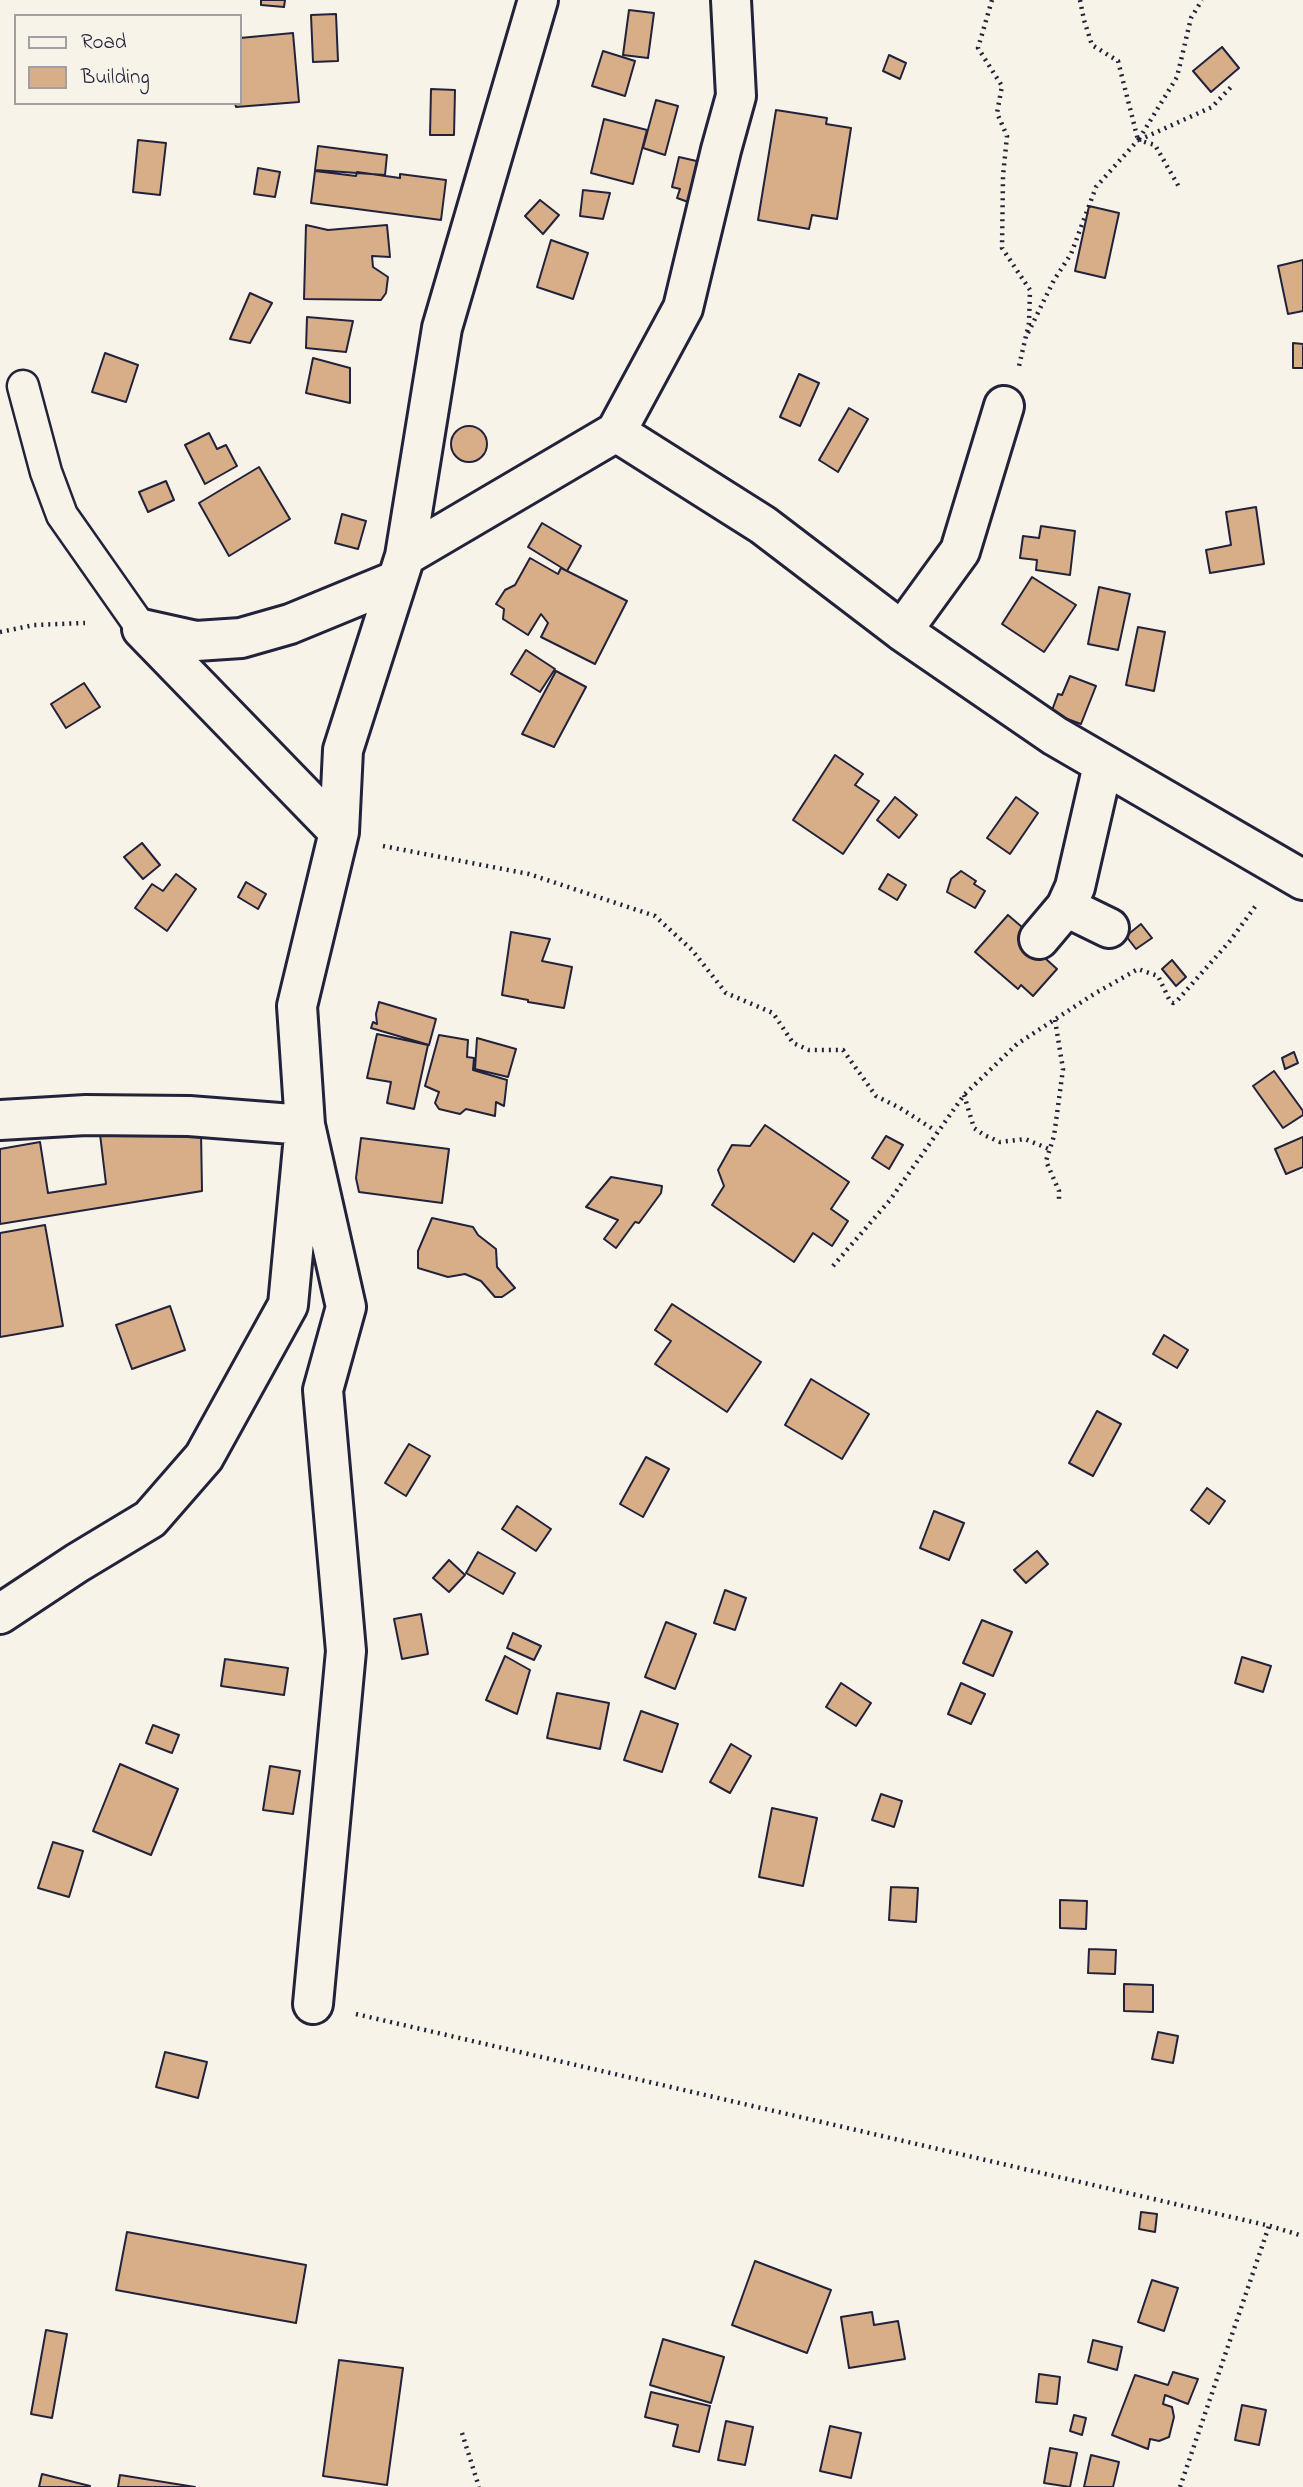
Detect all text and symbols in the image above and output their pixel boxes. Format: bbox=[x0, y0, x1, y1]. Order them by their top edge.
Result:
legend bbox=[14, 14, 242, 105]
text: Road bbox=[81, 28, 127, 58]
text: Building bbox=[81, 63, 150, 93]

